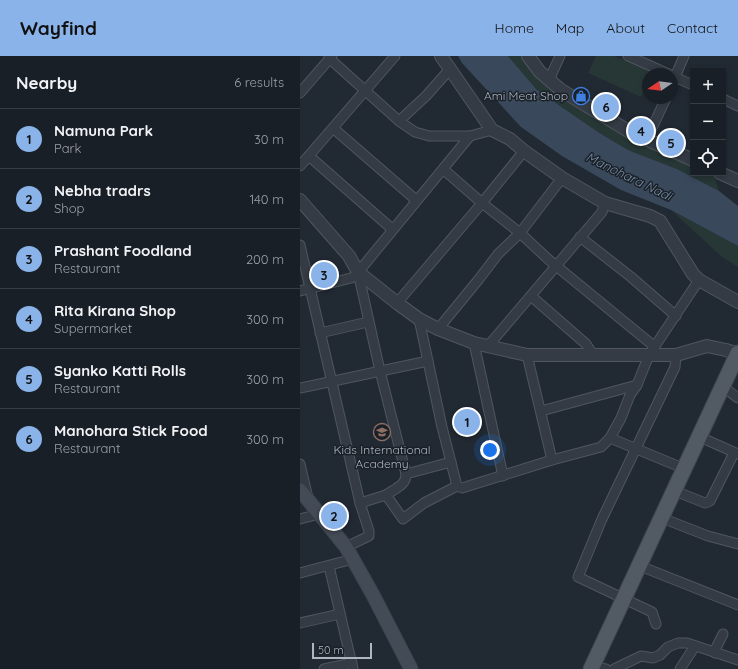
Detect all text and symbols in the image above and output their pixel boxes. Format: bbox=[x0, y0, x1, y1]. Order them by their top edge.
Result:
text: Wayfind bbox=[20, 16, 97, 40]
text: Home bbox=[495, 19, 534, 37]
text: Map bbox=[556, 19, 584, 37]
text: About bbox=[606, 19, 645, 37]
text: Contact bbox=[667, 19, 718, 37]
north arrow bbox=[642, 68, 678, 104]
map controls bbox=[690, 68, 726, 176]
button: + bbox=[690, 68, 726, 104]
text: Nearby bbox=[16, 72, 77, 93]
text: 6 results bbox=[234, 74, 284, 90]
shop icon: Ami Meat Shop bbox=[571, 86, 591, 106]
place label: Ami Meat Shop bbox=[484, 88, 568, 103]
pin: 6 bbox=[593, 92, 619, 122]
button: − bbox=[690, 104, 726, 140]
pin: 4 bbox=[628, 116, 654, 146]
text: Namuna Park bbox=[54, 121, 153, 140]
pin: 5 bbox=[658, 128, 684, 158]
text: 1 bbox=[26, 131, 32, 147]
text: 30 m bbox=[254, 131, 284, 147]
text: Park bbox=[54, 140, 82, 156]
button: locate bbox=[690, 140, 726, 176]
water label: Manohara Nadi bbox=[583, 148, 677, 205]
text: Nebha tradrs bbox=[54, 181, 151, 200]
text: 2 bbox=[25, 191, 33, 207]
text: 140 m bbox=[249, 191, 284, 207]
text: Shop bbox=[54, 200, 84, 216]
text: Prashant Foodland bbox=[54, 241, 192, 260]
text: 3 bbox=[26, 251, 32, 267]
text: 200 m bbox=[246, 251, 284, 267]
text: Restaurant bbox=[54, 260, 120, 276]
pin: 3 bbox=[311, 260, 337, 290]
text: Rita Kirana Shop bbox=[54, 301, 176, 320]
text: 4 bbox=[25, 311, 33, 327]
text: 300 m bbox=[246, 311, 284, 327]
text: Supermarket bbox=[54, 320, 132, 336]
text: Syanko Katti Rolls bbox=[54, 361, 186, 380]
text: 5 bbox=[25, 371, 33, 387]
text: 300 m bbox=[246, 371, 284, 387]
text: Restaurant bbox=[54, 380, 120, 396]
pin: 1 bbox=[454, 407, 480, 437]
text: Manohara Stick Food bbox=[54, 421, 208, 440]
school or university icon: Kids International Academy bbox=[372, 422, 392, 442]
text: 6 bbox=[25, 431, 33, 447]
text: 300 m bbox=[246, 431, 284, 447]
text: Restaurant bbox=[54, 440, 120, 456]
your location bbox=[480, 440, 500, 460]
place label: Kids International Academy bbox=[333, 442, 431, 471]
pin: 2 bbox=[321, 501, 347, 531]
scale bar bbox=[312, 641, 372, 660]
text: 50 m bbox=[318, 643, 344, 657]

